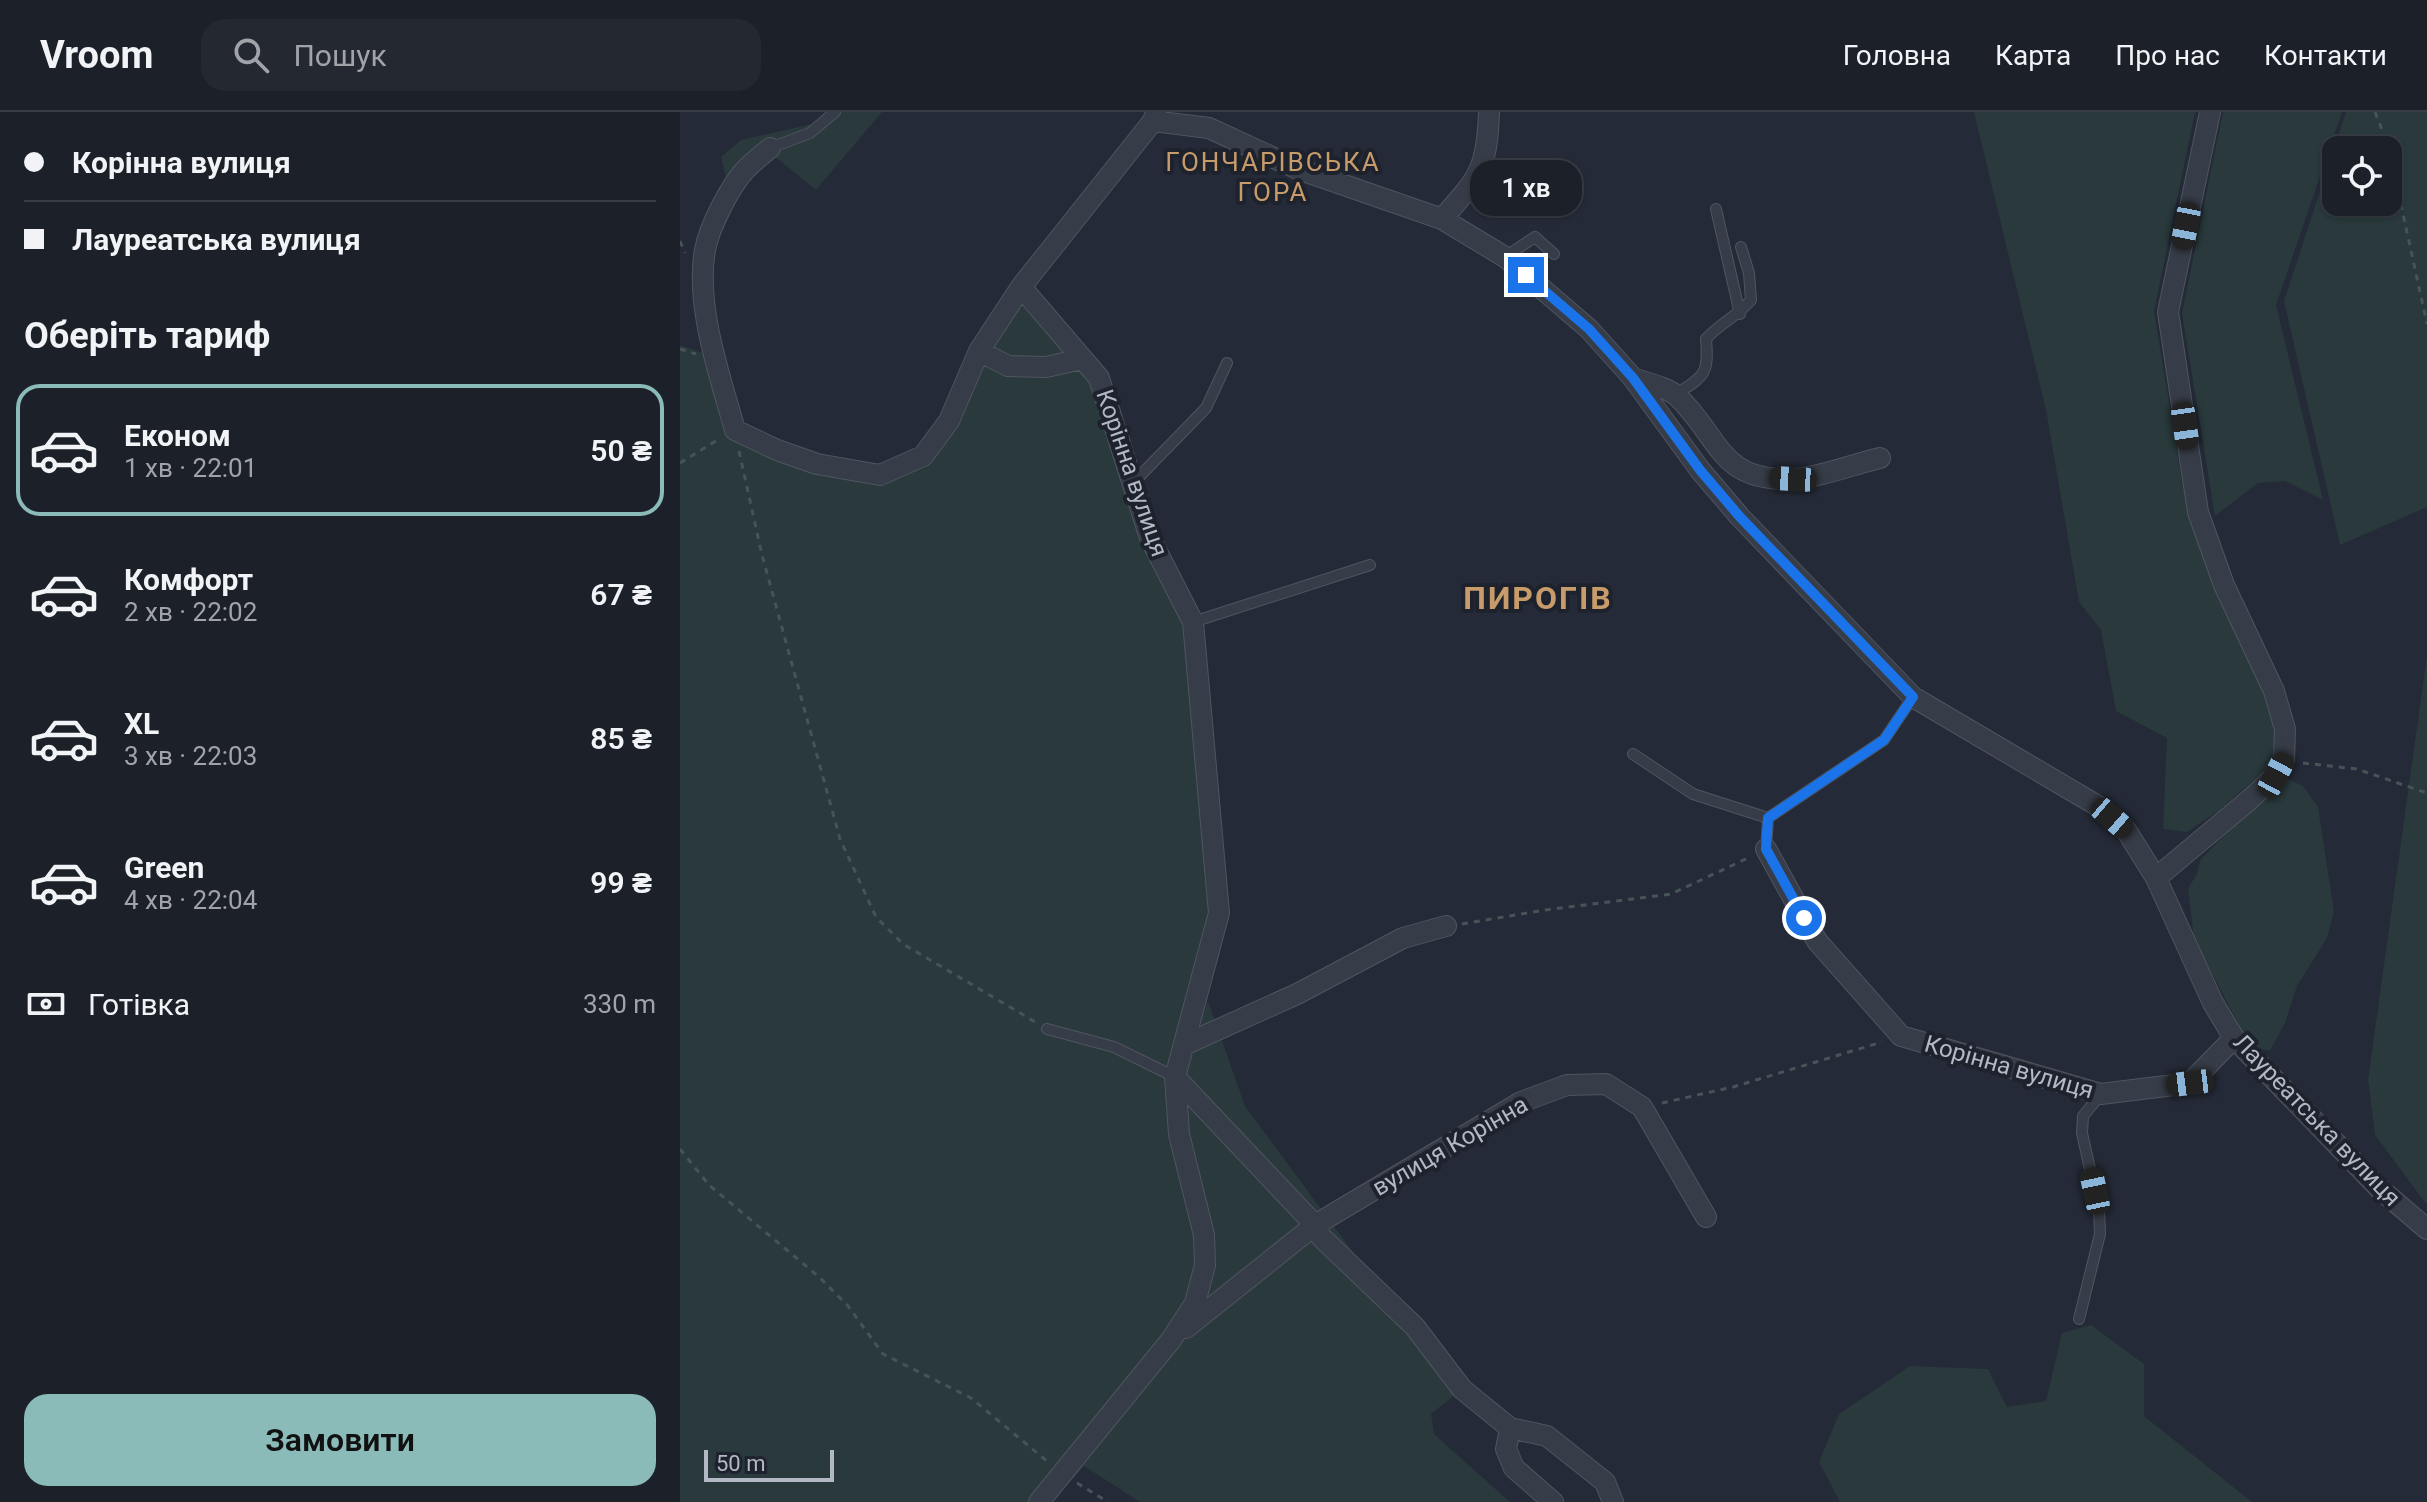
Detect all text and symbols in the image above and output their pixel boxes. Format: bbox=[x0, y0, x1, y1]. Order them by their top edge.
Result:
search box bbox=[201, 19, 761, 91]
text: Vroom bbox=[40, 33, 153, 77]
icon: search bbox=[229, 33, 273, 77]
text: Пошук bbox=[293, 38, 387, 73]
text: Головна bbox=[1843, 39, 1951, 72]
text: Карта bbox=[1995, 39, 2071, 72]
text: Про нас bbox=[2115, 39, 2220, 72]
text: Контакти bbox=[2264, 39, 2387, 72]
map controls bbox=[2322, 136, 2402, 216]
button: locate bbox=[2322, 136, 2402, 216]
text: Корінна вулиця bbox=[72, 145, 291, 180]
district label: ГОНЧАРІВСЬКА ГОРА bbox=[1165, 147, 1381, 207]
callout: 1 хв bbox=[1470, 159, 1582, 215]
text: 1 хв bbox=[1501, 173, 1551, 203]
car bbox=[2170, 200, 2202, 252]
text: Лауреатська вулиця bbox=[72, 222, 361, 257]
route end bbox=[1508, 257, 1544, 293]
text: Оберіть тариф bbox=[24, 315, 270, 357]
street label: Корінна вулиця bbox=[1090, 386, 1174, 560]
car bbox=[2170, 401, 2200, 451]
icon: car bbox=[28, 414, 100, 486]
text: Економ bbox=[124, 418, 231, 453]
text: 50 ₴ bbox=[590, 433, 652, 468]
text: 1 хв · 22:01 bbox=[124, 453, 257, 483]
car bbox=[1768, 466, 1818, 492]
icon: car bbox=[28, 558, 100, 630]
text: Комфорт bbox=[124, 562, 253, 597]
text: 67 ₴ bbox=[590, 577, 652, 612]
district label: ПИРОГІВ bbox=[1463, 579, 1613, 617]
text: 2 хв · 22:02 bbox=[124, 597, 257, 627]
icon: car bbox=[28, 702, 100, 774]
text: XL bbox=[124, 706, 159, 741]
text: 85 ₴ bbox=[590, 721, 652, 756]
text: 3 хв · 22:03 bbox=[124, 741, 257, 771]
car bbox=[2254, 748, 2298, 802]
car bbox=[2086, 793, 2138, 843]
icon: car bbox=[28, 846, 100, 918]
text: Green bbox=[124, 850, 204, 885]
text: 99 ₴ bbox=[590, 865, 652, 900]
text: 4 хв · 22:04 bbox=[124, 885, 257, 915]
route start bbox=[1786, 900, 1822, 936]
icon: cash bbox=[24, 982, 68, 1026]
text: Готівка bbox=[88, 987, 190, 1022]
text: 330 m bbox=[583, 989, 656, 1019]
street label: Лауреатська вулиця bbox=[2228, 1028, 2406, 1212]
street label: Корінна вулиця bbox=[1921, 1029, 2097, 1105]
car bbox=[2165, 1068, 2215, 1098]
street label: вулиця Корінна bbox=[1367, 1090, 1533, 1202]
car bbox=[2078, 1165, 2112, 1217]
button: Замовити bbox=[24, 1394, 656, 1486]
scale bar bbox=[704, 1446, 834, 1482]
text: 50 m bbox=[716, 1451, 765, 1476]

